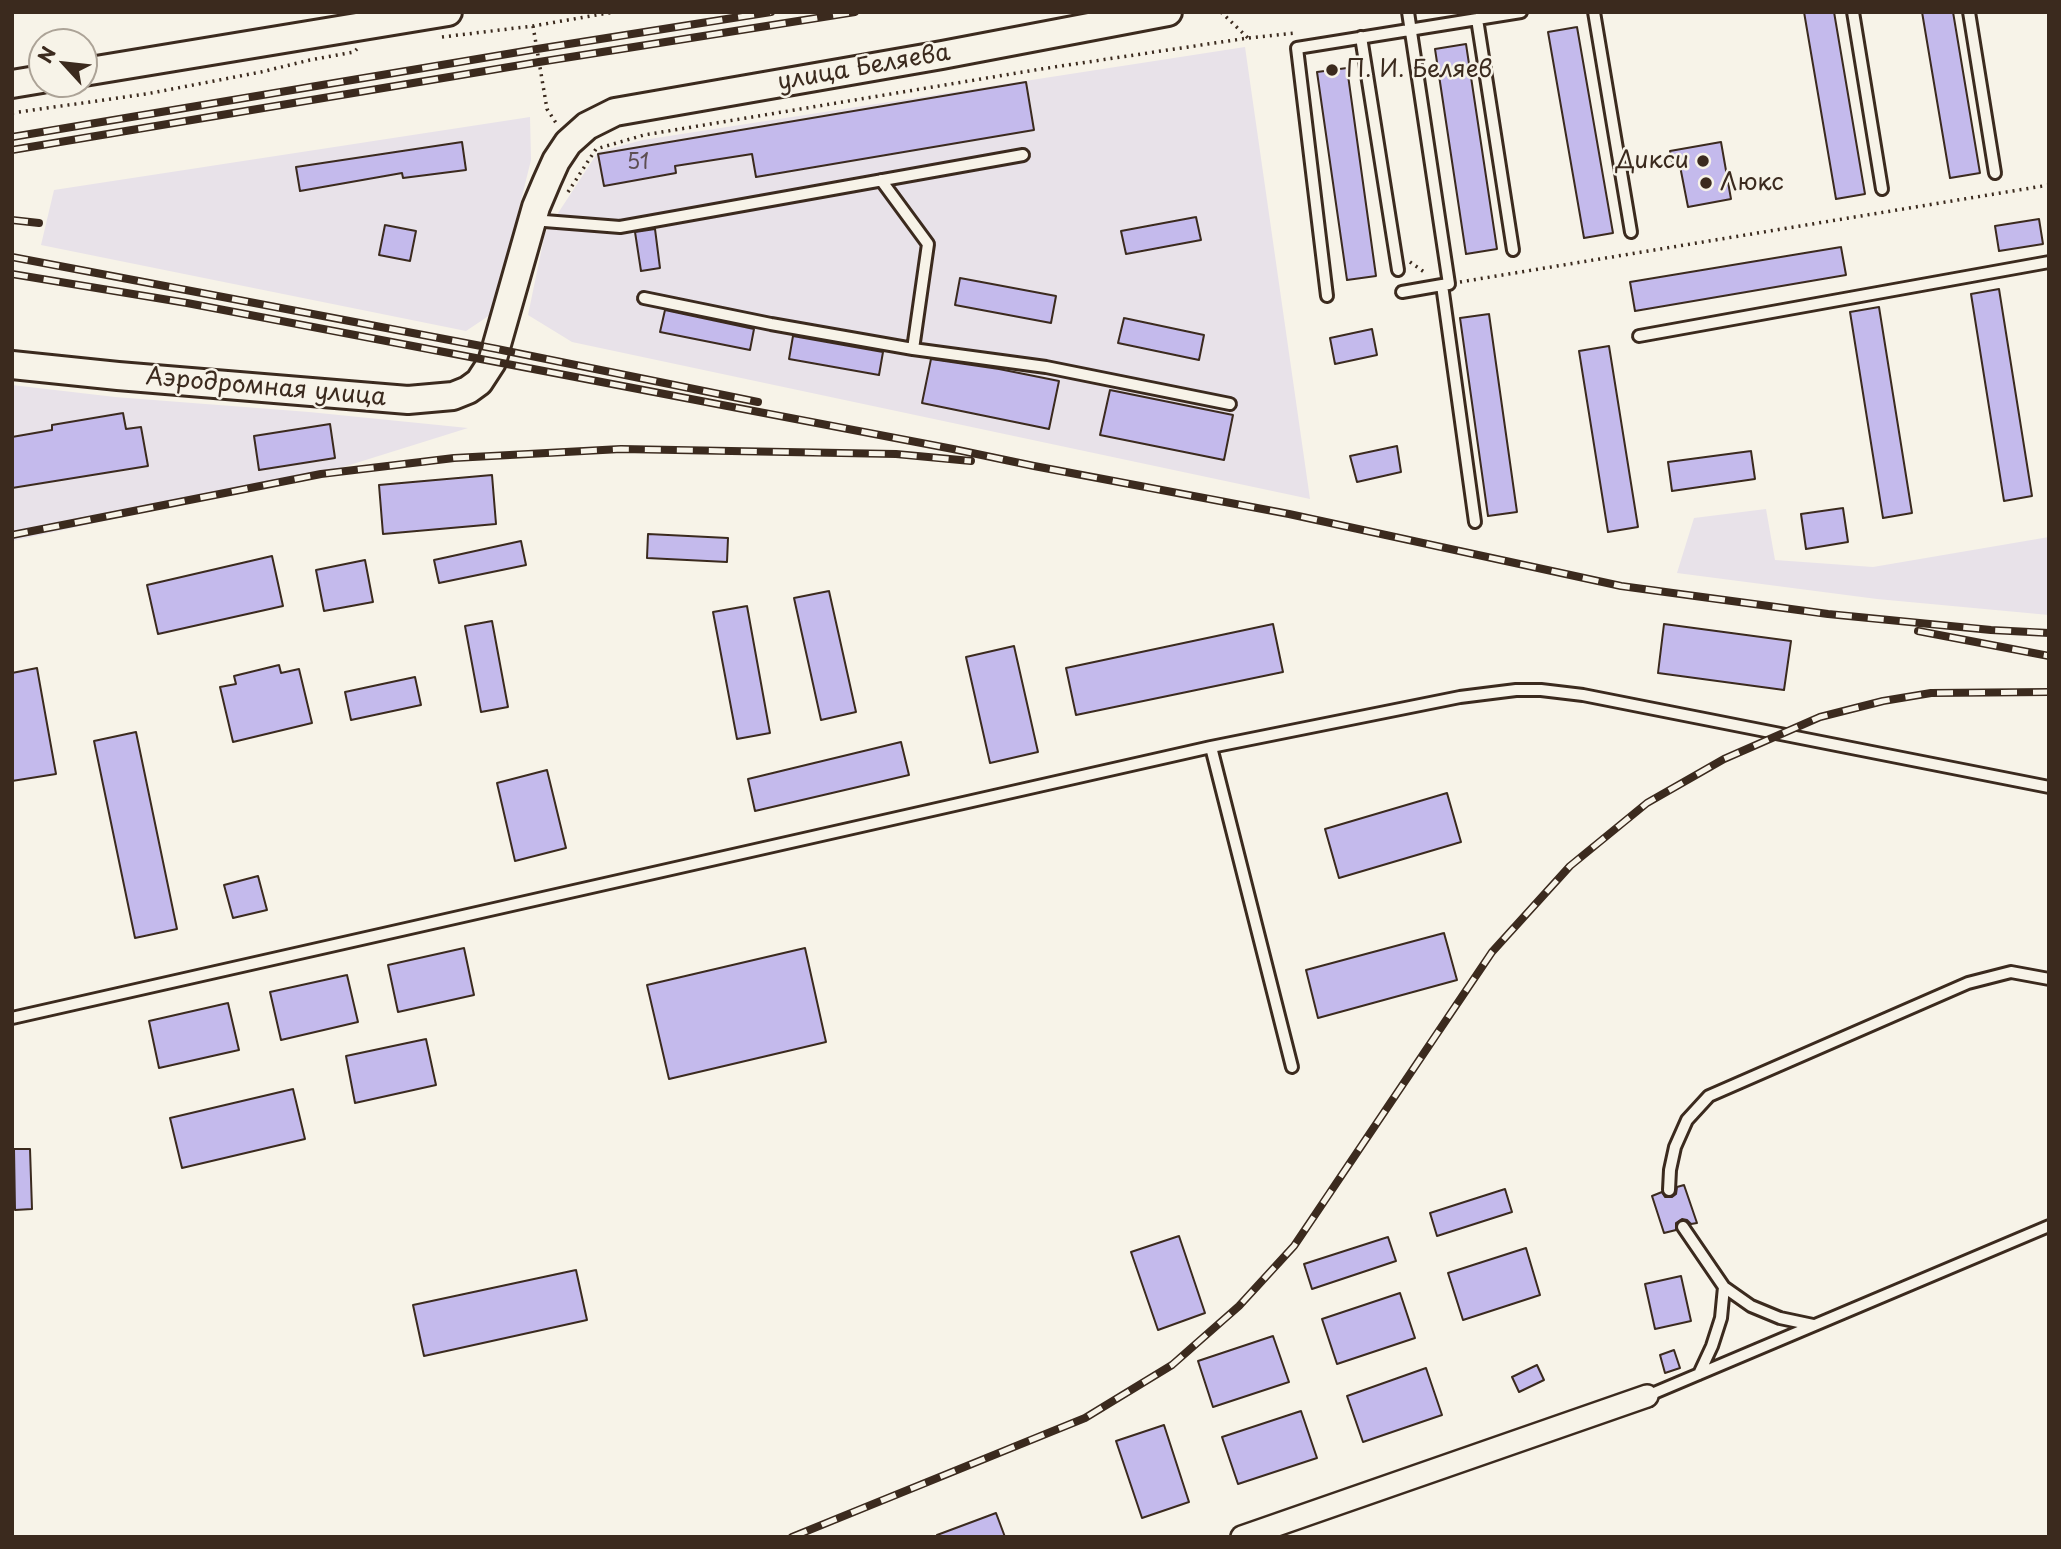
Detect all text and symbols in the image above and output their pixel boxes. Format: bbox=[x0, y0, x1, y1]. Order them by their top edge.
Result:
north arrow bbox=[28, 28, 98, 98]
street label: улица Беляева bbox=[775, 39, 953, 97]
text: N bbox=[30, 41, 62, 67]
place label: П. И. Беляев bbox=[1346, 56, 1492, 84]
marker: П. И. Беляев bbox=[1324, 62, 1340, 78]
place label: Дикси bbox=[1616, 147, 1689, 175]
house number: 51 bbox=[627, 150, 649, 176]
marker: Дикси bbox=[1695, 153, 1711, 169]
place label: Люкс bbox=[1720, 169, 1784, 197]
marker: Люкс bbox=[1698, 175, 1714, 191]
street label: Аэродромная улица bbox=[145, 363, 387, 413]

